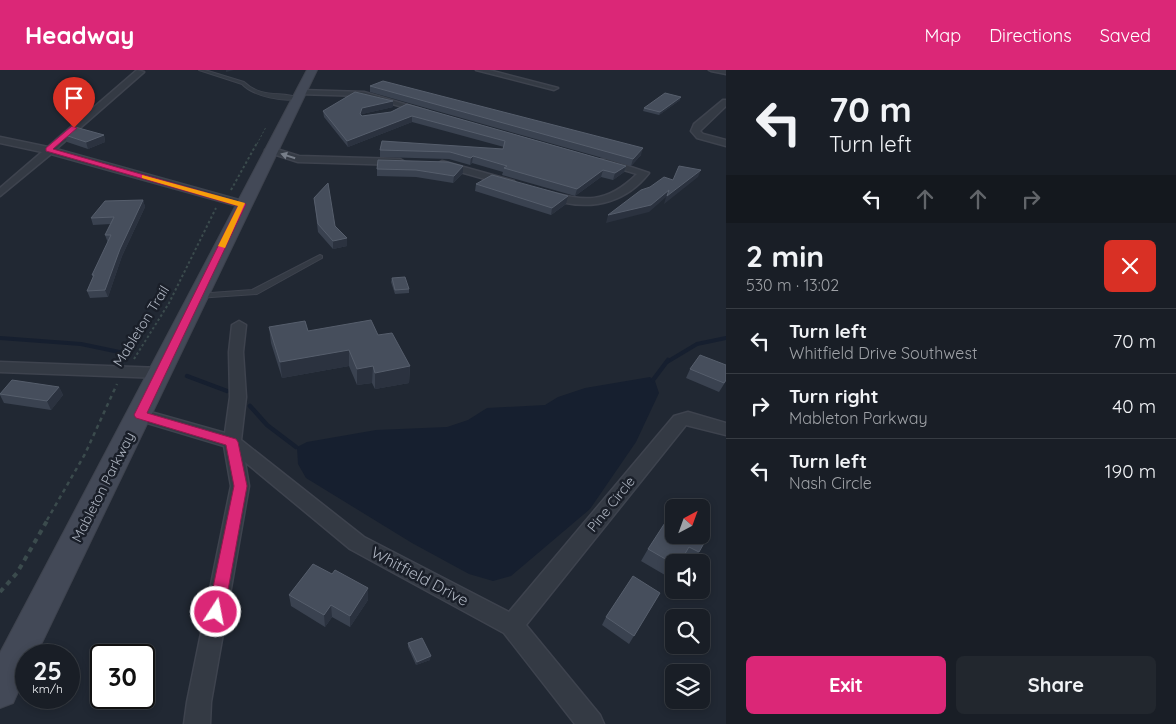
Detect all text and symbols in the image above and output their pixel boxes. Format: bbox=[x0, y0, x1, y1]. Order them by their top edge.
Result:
text: Headway bbox=[25, 20, 134, 50]
text: Map bbox=[924, 24, 961, 47]
text: Directions bbox=[989, 24, 1072, 47]
text: Saved bbox=[1100, 24, 1151, 47]
pin bbox=[53, 77, 95, 128]
icon: arrive bbox=[60, 84, 88, 112]
text: 70 m bbox=[829, 87, 912, 131]
icon: left bbox=[746, 90, 811, 155]
text: Turn left bbox=[829, 130, 912, 158]
one-way arrow bbox=[281, 152, 296, 160]
icon: left bbox=[858, 185, 886, 213]
icon: ahead bbox=[911, 185, 939, 213]
icon: ahead bbox=[964, 185, 992, 213]
icon: right bbox=[1017, 185, 1045, 213]
text: 2 min bbox=[746, 237, 824, 275]
button: close bbox=[1104, 240, 1156, 292]
text: 530 m · 13:02 bbox=[746, 275, 839, 295]
street label: Mableton Trail bbox=[109, 282, 173, 370]
text: Turn left bbox=[789, 319, 867, 343]
icon: left bbox=[746, 327, 774, 355]
text: 70 m bbox=[1112, 329, 1156, 353]
text: Whitfield Drive Southwest bbox=[789, 343, 977, 363]
text: Turn right bbox=[789, 384, 878, 408]
icon: right bbox=[746, 392, 774, 420]
text: 40 m bbox=[1112, 394, 1156, 418]
text: Mableton Parkway bbox=[789, 408, 928, 428]
street label: Mableton Parkway bbox=[67, 429, 139, 545]
text: Turn left bbox=[789, 449, 867, 473]
icon: left bbox=[746, 457, 774, 485]
text: 190 m bbox=[1105, 459, 1156, 483]
street label: Pine Circle bbox=[583, 472, 639, 536]
text: Nash Circle bbox=[789, 473, 872, 493]
north arrow bbox=[665, 499, 710, 544]
map controls bbox=[665, 499, 710, 709]
street label: Whitfield Drive bbox=[368, 542, 472, 610]
button: sound bbox=[665, 554, 710, 599]
position arrow bbox=[189, 585, 241, 637]
button: search bbox=[665, 609, 710, 654]
speed limit sign: 30 bbox=[90, 644, 155, 709]
text: 25 bbox=[33, 655, 62, 686]
button: Exit bbox=[746, 656, 946, 714]
button: Share bbox=[956, 656, 1156, 714]
button: layers bbox=[665, 664, 710, 709]
text: km/h bbox=[32, 681, 63, 696]

